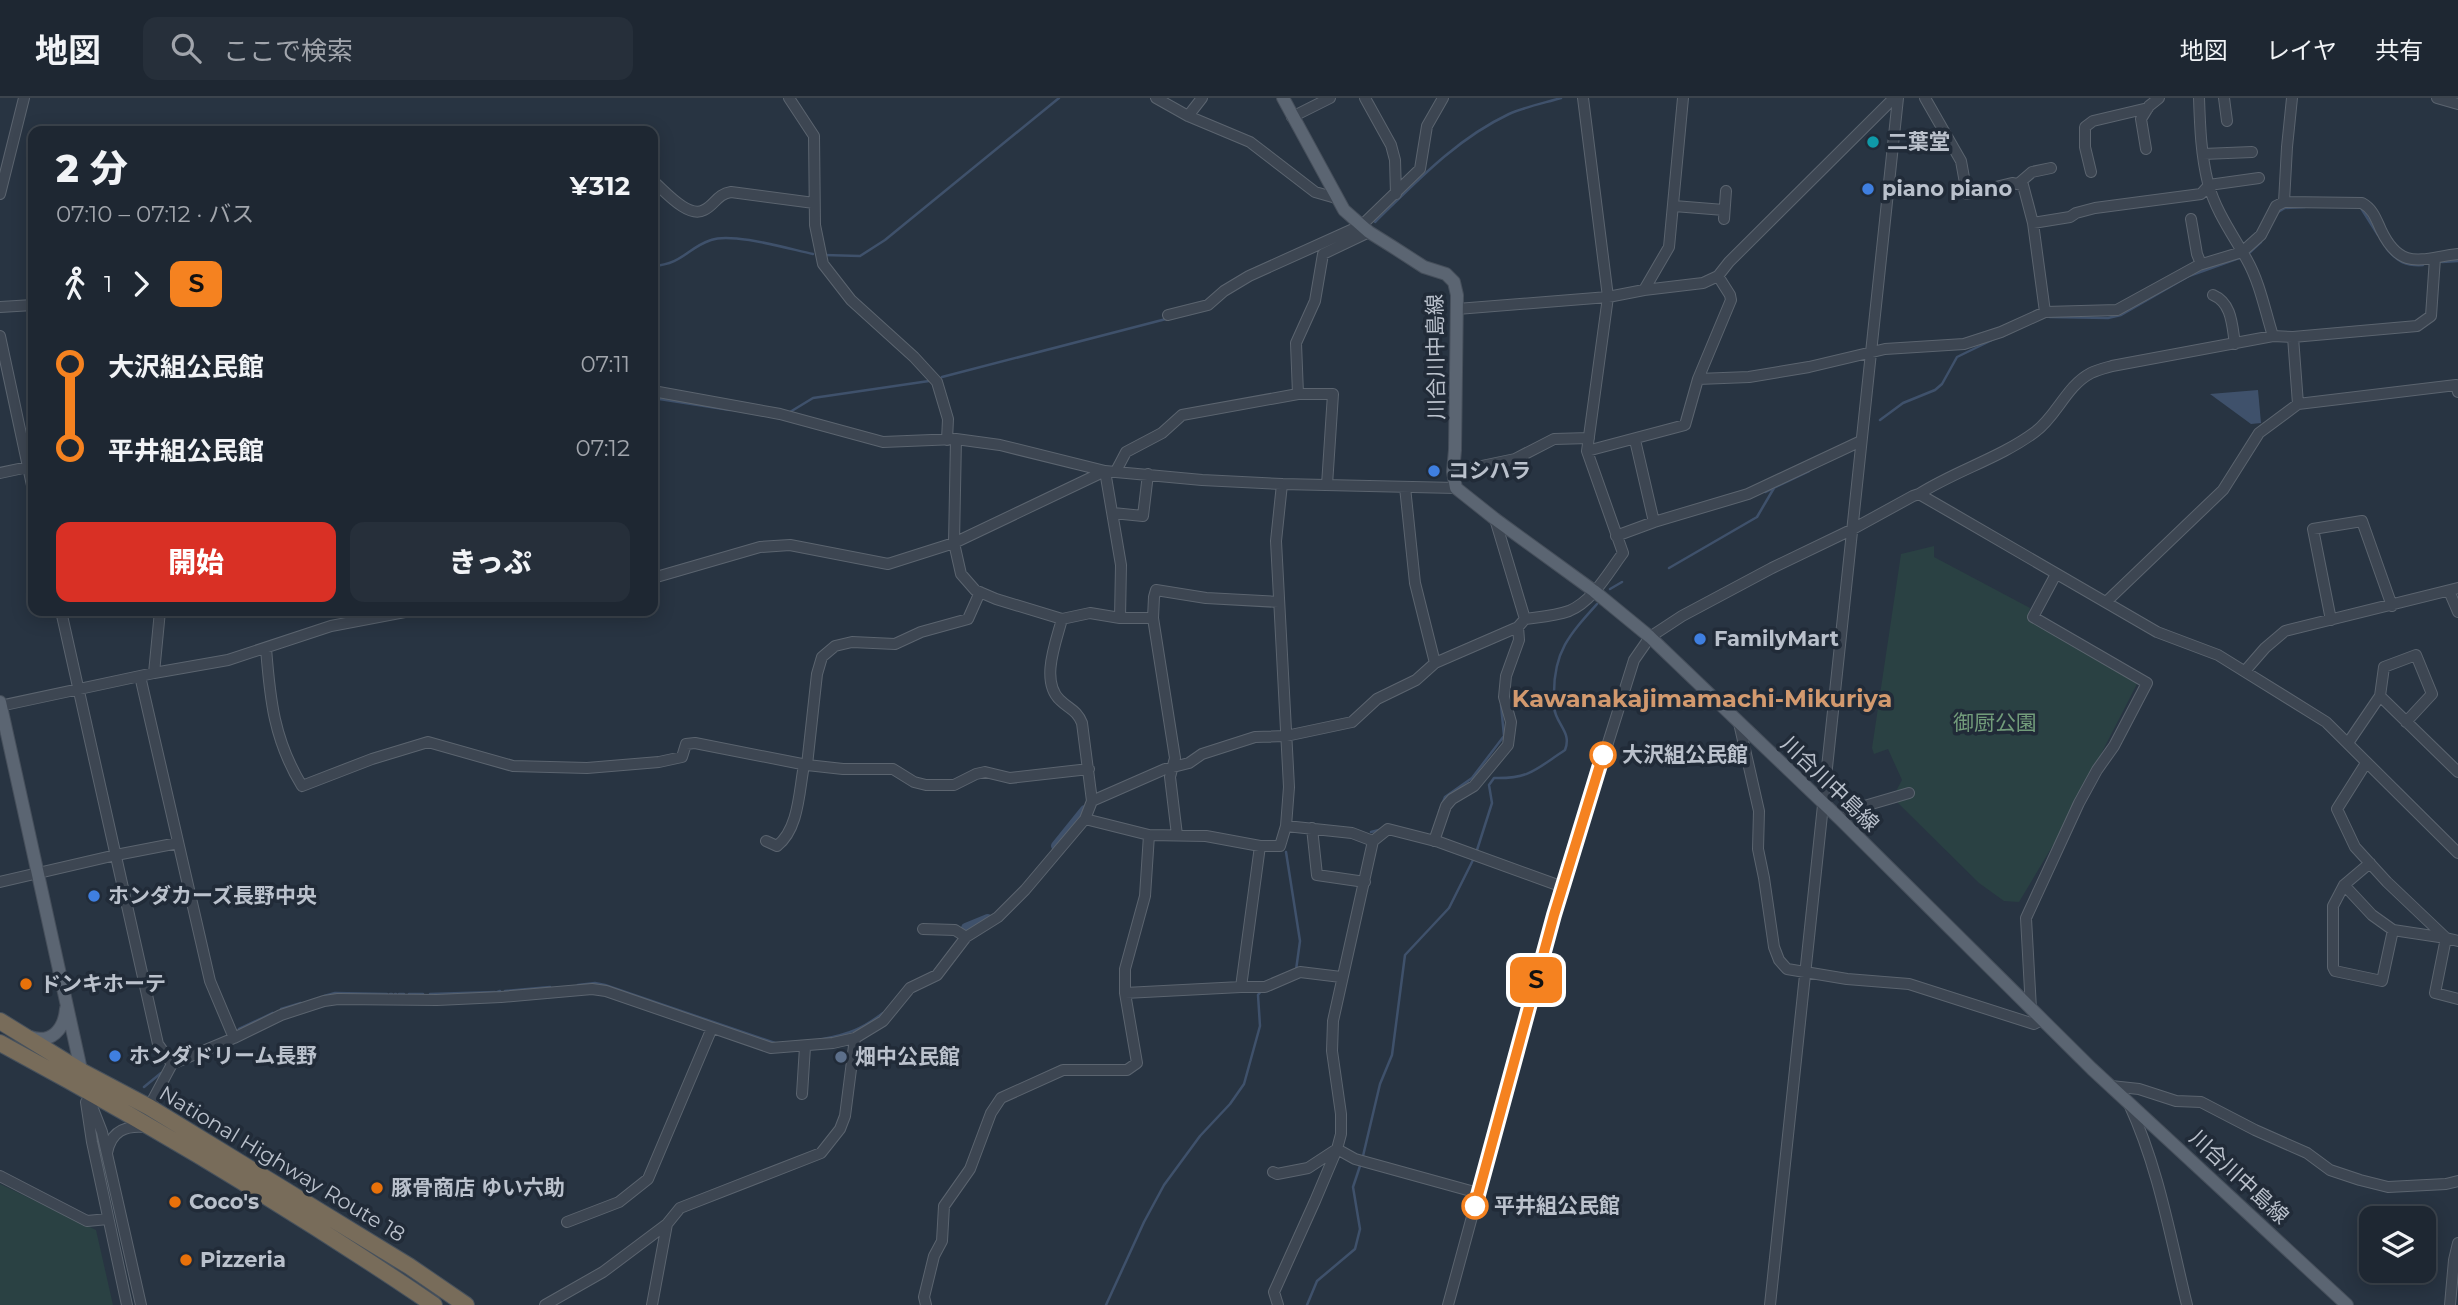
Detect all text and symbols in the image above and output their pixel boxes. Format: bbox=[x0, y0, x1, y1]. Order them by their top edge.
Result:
search box bbox=[143, 17, 633, 80]
icon: search bbox=[167, 29, 205, 67]
text: 地図 bbox=[35, 30, 101, 70]
text: ここで検索 bbox=[223, 35, 353, 67]
text: 地図 bbox=[2180, 36, 2228, 65]
text: レイヤ bbox=[2266, 36, 2337, 65]
text: 共有 bbox=[2375, 36, 2423, 65]
place label: 二葉堂 bbox=[1887, 129, 1950, 154]
marker: 二葉堂 bbox=[1865, 134, 1881, 150]
text: 2 分 bbox=[56, 145, 128, 192]
text: ¥312 bbox=[570, 170, 630, 202]
place label: piano piano bbox=[1882, 176, 2012, 201]
marker: piano piano bbox=[1860, 181, 1876, 197]
text: 07:10 – 07:12 · バス bbox=[56, 200, 254, 228]
icon: walk bbox=[56, 265, 94, 303]
icon: forward bbox=[122, 265, 160, 303]
text: Ｓ bbox=[184, 269, 208, 298]
text: 1 bbox=[104, 270, 112, 298]
street label: 川合川中島線 bbox=[1422, 294, 1449, 420]
text: 07:11 bbox=[580, 350, 630, 378]
text: 大沢組公民館 bbox=[108, 351, 264, 383]
text: 07:12 bbox=[576, 434, 630, 462]
text: 平井組公民館 bbox=[108, 435, 264, 467]
place label: コシハラ bbox=[1448, 458, 1531, 483]
marker: コシハラ bbox=[1426, 463, 1442, 479]
button: 開始 bbox=[56, 522, 336, 602]
button: きっぷ bbox=[350, 522, 630, 602]
place label: FamilyMart bbox=[1714, 626, 1839, 651]
marker: FamilyMart bbox=[1692, 631, 1708, 647]
district label: Kawanakajimamachi-Mikuriya bbox=[1512, 684, 1892, 713]
park label: 御厨公園 bbox=[1953, 710, 2037, 735]
street label: 川合川中島線 bbox=[1776, 731, 1884, 836]
marker: 大沢組公民館 bbox=[1590, 742, 1616, 768]
place label: 大沢組公民館 bbox=[1622, 742, 1748, 767]
place label: ホンダカーズ長野中央 bbox=[108, 883, 317, 908]
marker: ホンダカーズ長野中央 bbox=[86, 888, 102, 904]
line badge: Ｓ bbox=[1513, 957, 1559, 1003]
text: Ｓ bbox=[1524, 965, 1548, 994]
place label: ドンキホーテ bbox=[40, 971, 166, 996]
marker: ドンキホーテ bbox=[18, 976, 34, 992]
place label: ホンダドリーム長野 bbox=[129, 1043, 317, 1068]
place label: 畑中公民館 bbox=[855, 1044, 960, 1069]
marker: ホンダドリーム長野 bbox=[107, 1048, 123, 1064]
marker: 畑中公民館 bbox=[833, 1049, 849, 1065]
street label: National Highway Route 18 bbox=[155, 1080, 410, 1247]
street label: 川合川中島線 bbox=[2185, 1125, 2294, 1229]
place label: 豚骨商店 ゆい六助 bbox=[391, 1175, 565, 1200]
marker: 豚骨商店 ゆい六助 bbox=[369, 1180, 385, 1196]
place label: Coco's bbox=[189, 1189, 259, 1214]
marker: 平井組公民館 bbox=[1462, 1193, 1488, 1219]
place label: 平井組公民館 bbox=[1494, 1193, 1620, 1218]
marker: Coco's bbox=[167, 1194, 183, 1210]
map controls bbox=[2359, 1206, 2436, 1283]
button: layers bbox=[2359, 1206, 2436, 1283]
place label: Pizzeria bbox=[200, 1247, 286, 1272]
marker: Pizzeria bbox=[178, 1252, 194, 1268]

